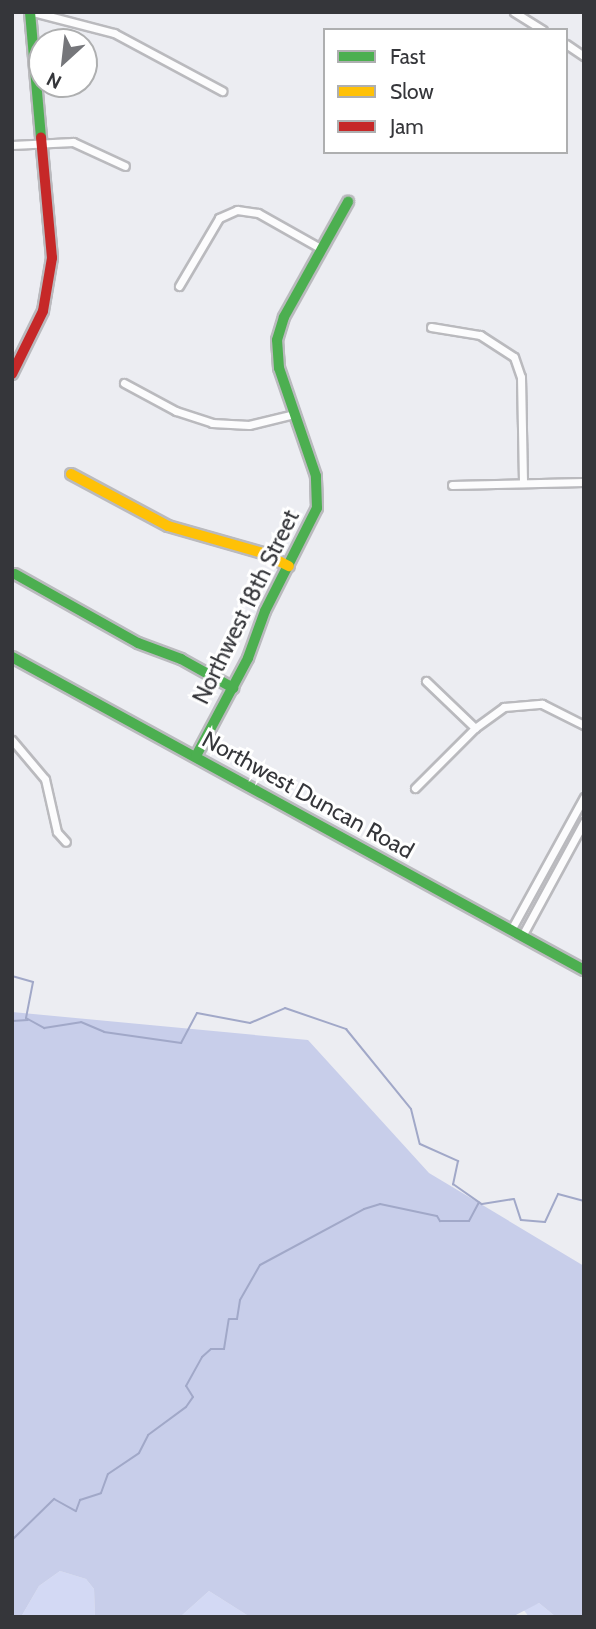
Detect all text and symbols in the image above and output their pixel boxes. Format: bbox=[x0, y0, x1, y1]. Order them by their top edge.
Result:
north arrow bbox=[28, 28, 98, 98]
legend bbox=[323, 28, 568, 154]
text: Fast bbox=[390, 44, 426, 69]
text: N bbox=[43, 67, 65, 94]
text: Slow bbox=[390, 79, 434, 104]
text: Jam bbox=[390, 114, 424, 139]
street label: Northwest 18th Street bbox=[187, 505, 305, 709]
street label: Northwest Duncan Road bbox=[197, 725, 419, 865]

